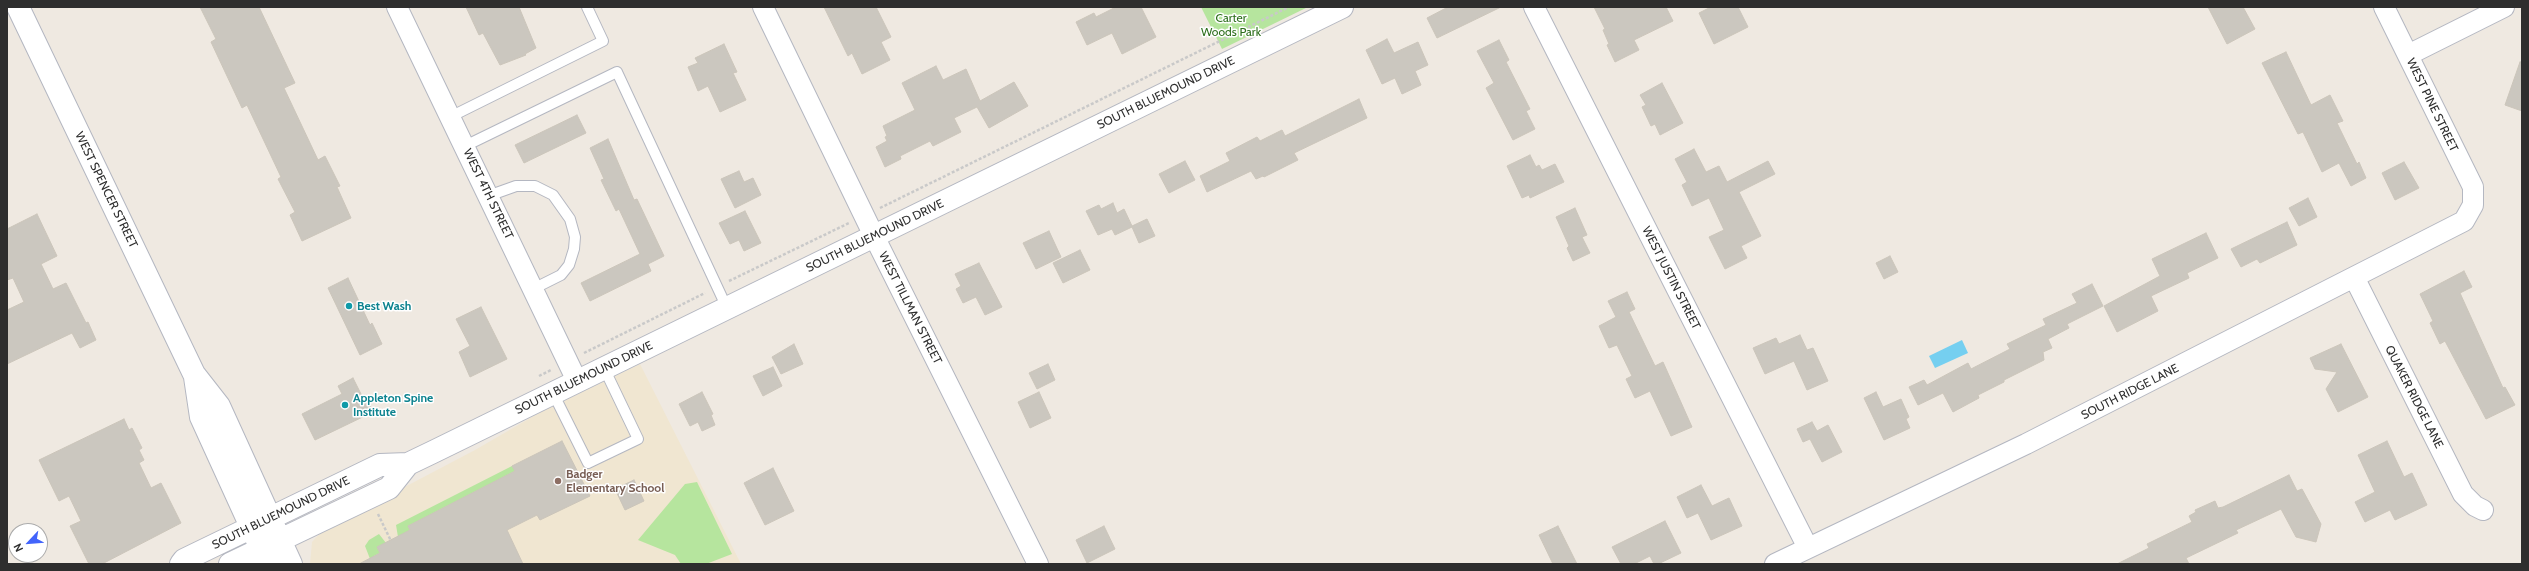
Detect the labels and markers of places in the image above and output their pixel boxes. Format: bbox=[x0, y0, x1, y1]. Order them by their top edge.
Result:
place label: Best Wash bbox=[357, 299, 411, 313]
marker: Best Wash bbox=[344, 301, 354, 311]
place label: Appleton Spine Institute bbox=[353, 391, 433, 419]
marker: Appleton Spine Institute bbox=[340, 400, 350, 410]
place label: Badger Elementary School bbox=[566, 467, 664, 495]
marker: Badger Elementary School bbox=[553, 476, 563, 486]

